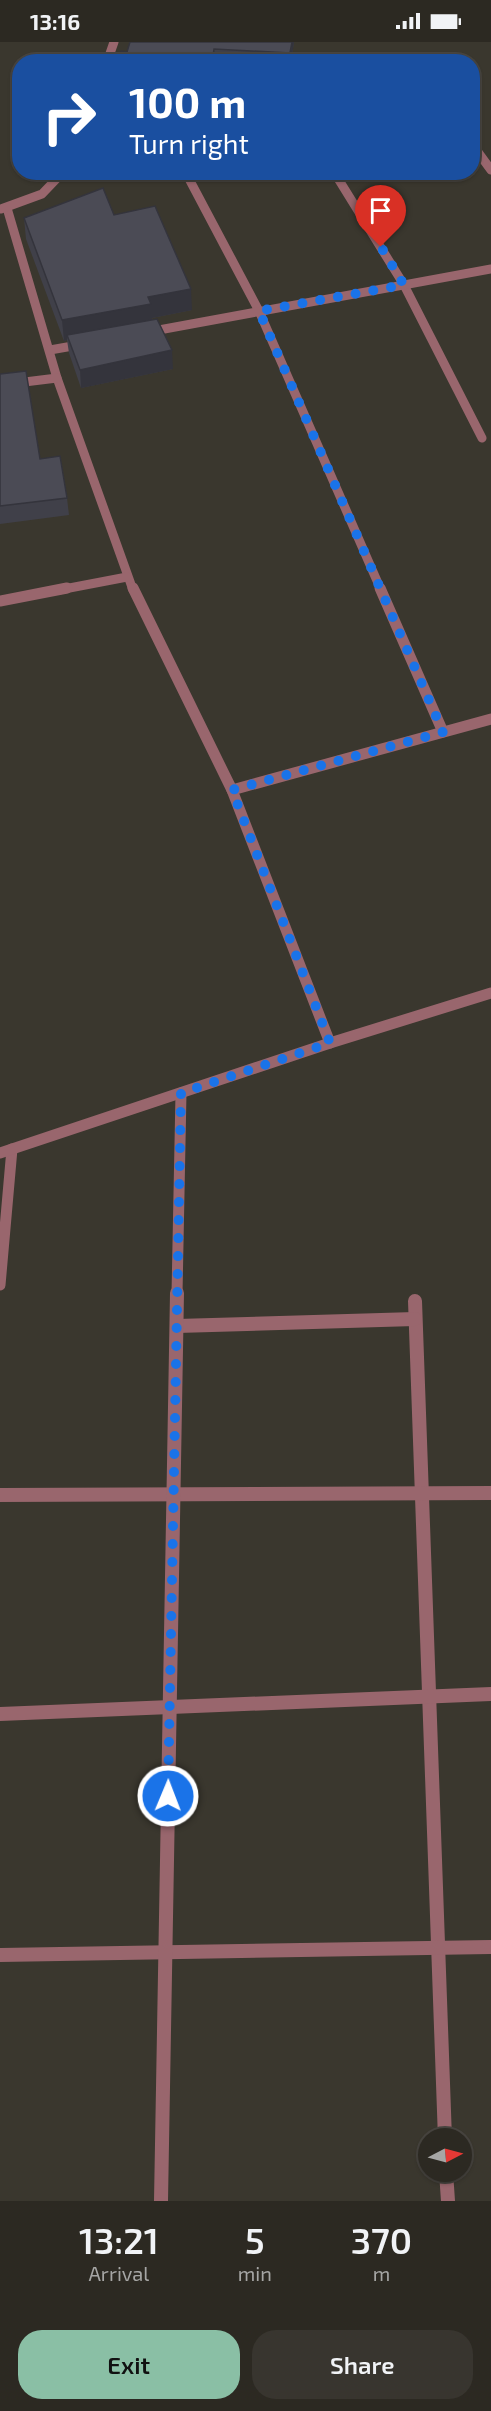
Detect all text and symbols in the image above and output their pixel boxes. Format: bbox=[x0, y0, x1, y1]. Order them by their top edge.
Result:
text: 13:16 bbox=[30, 8, 80, 34]
text: 100 m bbox=[129, 76, 246, 126]
icon: right bbox=[30, 78, 108, 156]
text: Turn right bbox=[129, 127, 249, 159]
pin bbox=[355, 185, 406, 247]
icon: arrive bbox=[364, 194, 397, 227]
position arrow bbox=[136, 1764, 200, 1828]
north arrow bbox=[418, 2128, 472, 2182]
map controls bbox=[418, 2128, 472, 2182]
text: 13:21 bbox=[79, 2218, 159, 2261]
text: 5 bbox=[245, 2218, 265, 2261]
text: 370 bbox=[351, 2218, 412, 2261]
text: Arrival bbox=[88, 2261, 149, 2285]
text: min bbox=[238, 2261, 272, 2285]
text: m bbox=[373, 2261, 390, 2285]
button: Exit bbox=[18, 2330, 240, 2399]
button: Share bbox=[252, 2330, 473, 2399]

